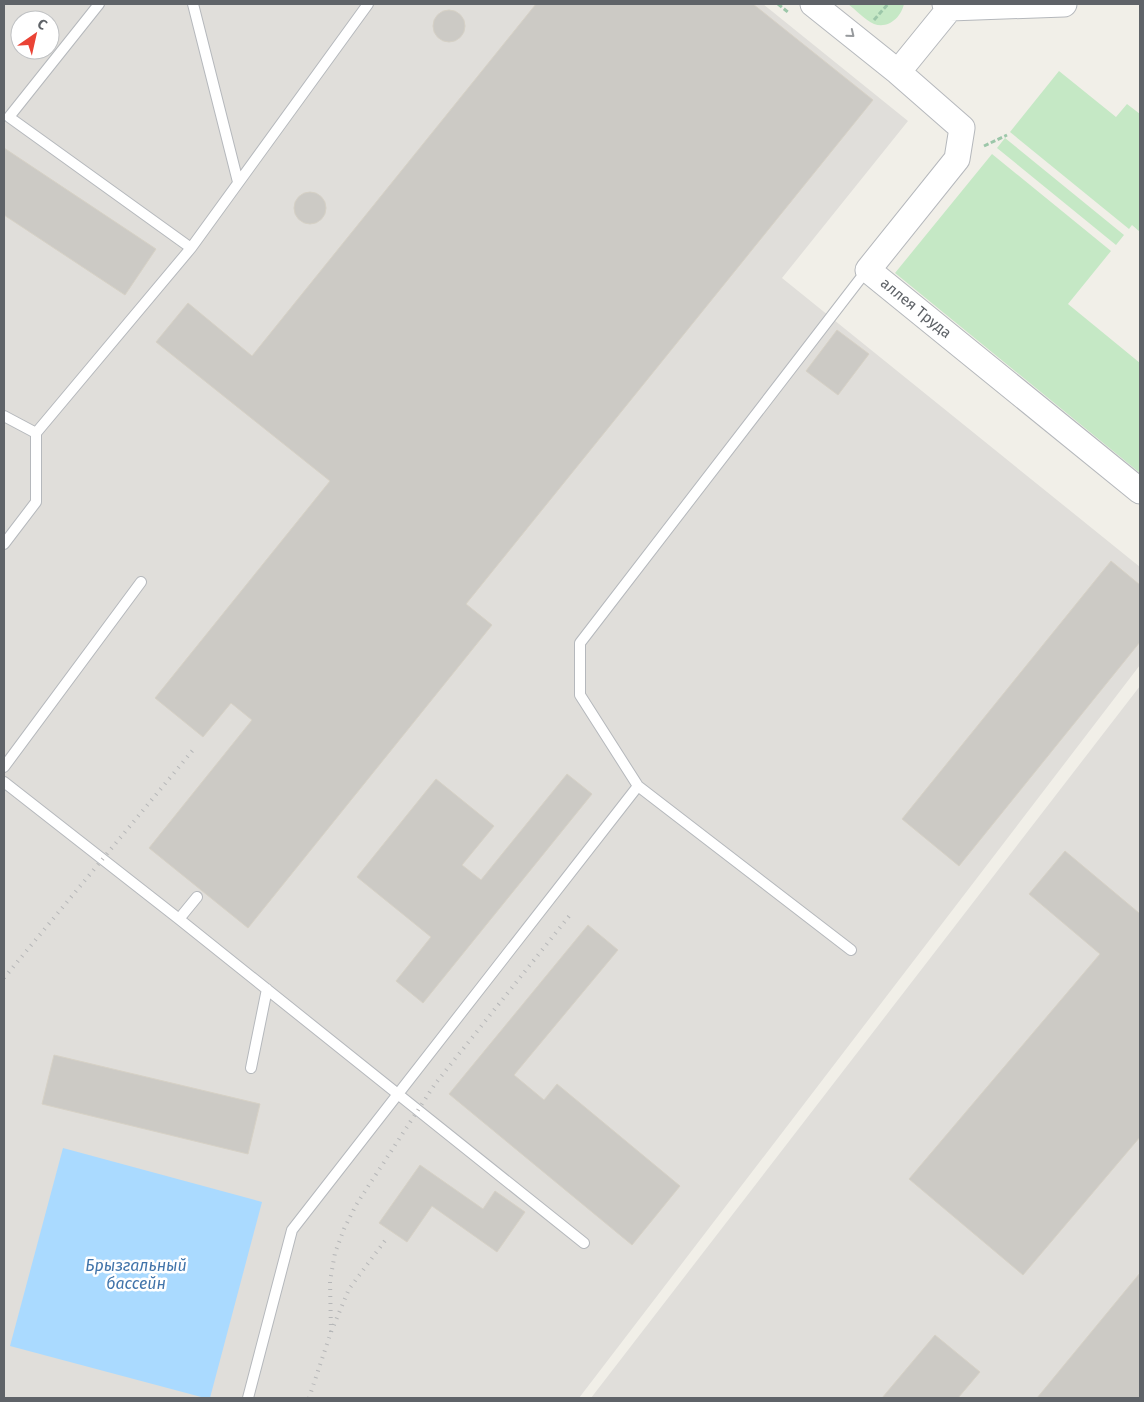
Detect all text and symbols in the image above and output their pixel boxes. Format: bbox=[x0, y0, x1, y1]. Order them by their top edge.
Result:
north arrow bbox=[10, 10, 60, 60]
text: С bbox=[34, 15, 50, 34]
one-way arrow bbox=[845, 29, 854, 37]
street label: аллея Труда bbox=[877, 274, 955, 342]
water label: Брызгальный бассейн bbox=[85, 1256, 187, 1293]

